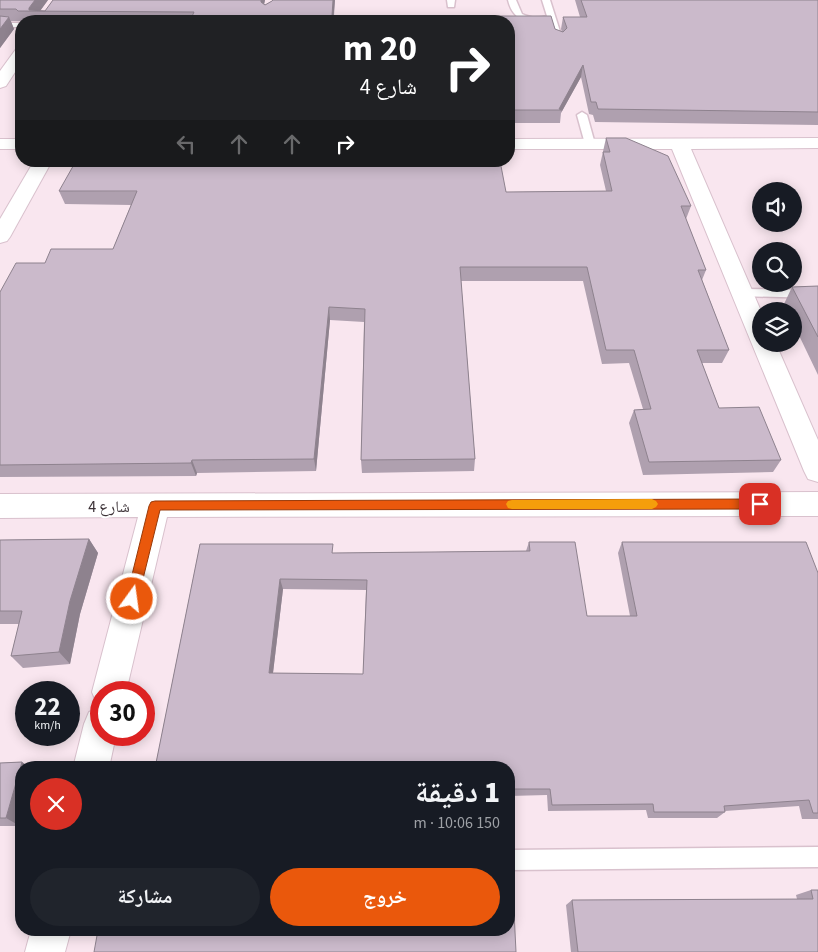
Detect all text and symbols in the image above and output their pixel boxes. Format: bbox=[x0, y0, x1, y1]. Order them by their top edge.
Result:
text: 20 m bbox=[343, 24, 417, 74]
icon: right bbox=[435, 35, 500, 100]
text: شارع 4 bbox=[360, 71, 417, 103]
icon: left bbox=[172, 130, 200, 158]
icon: ahead bbox=[225, 130, 253, 158]
icon: ahead bbox=[278, 130, 306, 158]
icon: right bbox=[331, 130, 359, 158]
map controls bbox=[752, 182, 802, 352]
button: sound bbox=[752, 182, 802, 232]
button: search bbox=[752, 242, 802, 292]
button: layers bbox=[752, 302, 802, 352]
pin bbox=[739, 483, 781, 525]
icon: arrive bbox=[746, 490, 774, 518]
street label: شارع 4 bbox=[88, 496, 130, 518]
position arrow bbox=[105, 572, 157, 624]
speed limit sign: 30 bbox=[90, 681, 155, 746]
text: 22 bbox=[34, 689, 61, 725]
text: km/h bbox=[34, 717, 61, 734]
text: 1 دقيقة bbox=[415, 771, 500, 814]
button: close bbox=[30, 778, 82, 830]
text: 150 m · 10:06 bbox=[413, 812, 500, 834]
button: مشاركة bbox=[30, 868, 260, 926]
button: خروج bbox=[270, 868, 500, 926]

